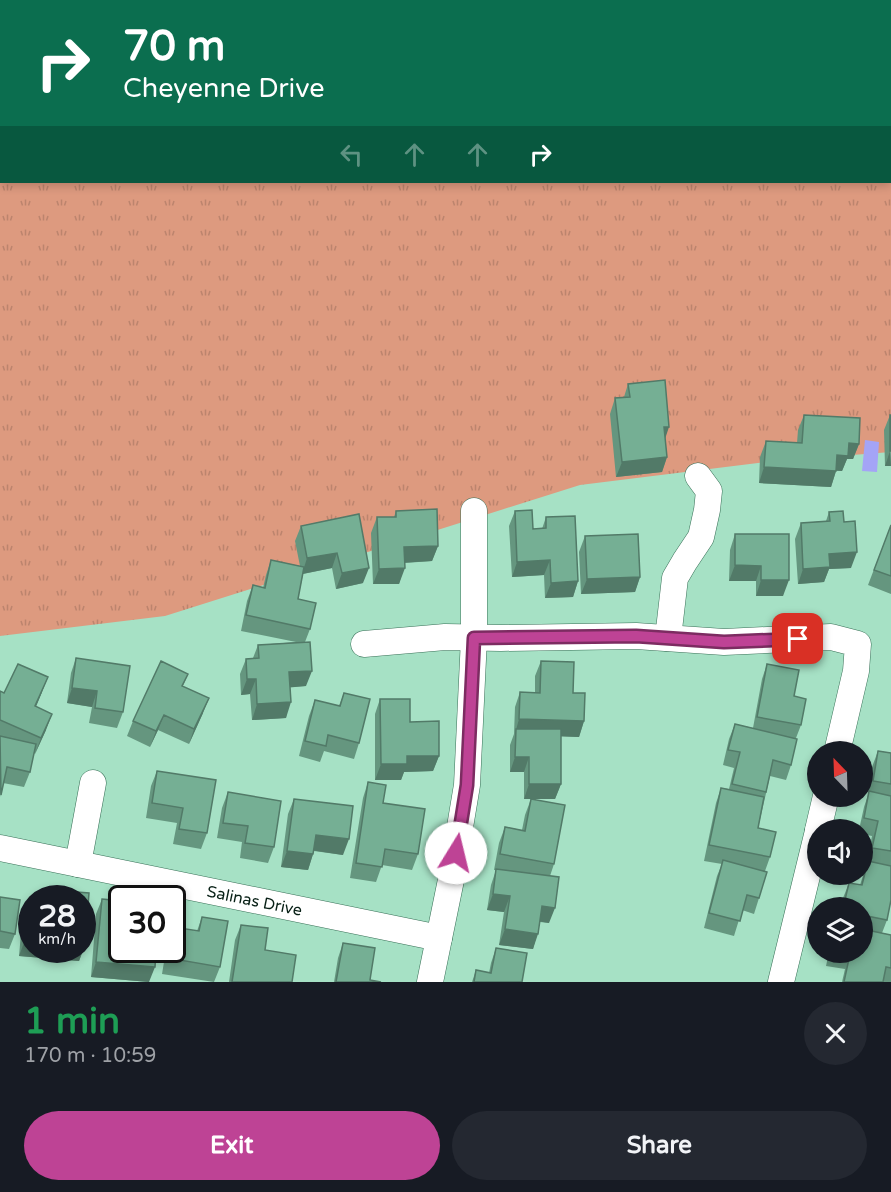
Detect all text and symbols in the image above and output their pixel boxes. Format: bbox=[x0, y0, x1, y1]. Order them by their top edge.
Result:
text: 70 m bbox=[123, 21, 225, 72]
icon: right bbox=[24, 24, 102, 102]
text: Cheyenne Drive bbox=[123, 72, 325, 105]
icon: left bbox=[335, 138, 368, 171]
icon: ahead bbox=[398, 138, 431, 171]
icon: ahead bbox=[461, 138, 494, 171]
icon: right bbox=[524, 138, 557, 171]
pin bbox=[772, 613, 823, 664]
icon: arrive bbox=[781, 622, 814, 655]
north arrow bbox=[807, 741, 873, 807]
map controls bbox=[807, 741, 873, 963]
button: sound bbox=[807, 819, 873, 885]
position arrow bbox=[424, 821, 488, 885]
street label: Salinas Drive bbox=[205, 882, 304, 921]
speed limit sign: 30 bbox=[108, 885, 186, 963]
button: layers bbox=[807, 897, 873, 963]
text: 28 bbox=[38, 898, 76, 935]
text: km/h bbox=[38, 930, 76, 948]
text: 1 min bbox=[24, 1000, 120, 1043]
button: close bbox=[804, 1002, 867, 1065]
text: 170 m · 10:59 bbox=[24, 1044, 156, 1068]
button: Exit bbox=[24, 1111, 440, 1180]
button: Share bbox=[452, 1111, 867, 1180]

